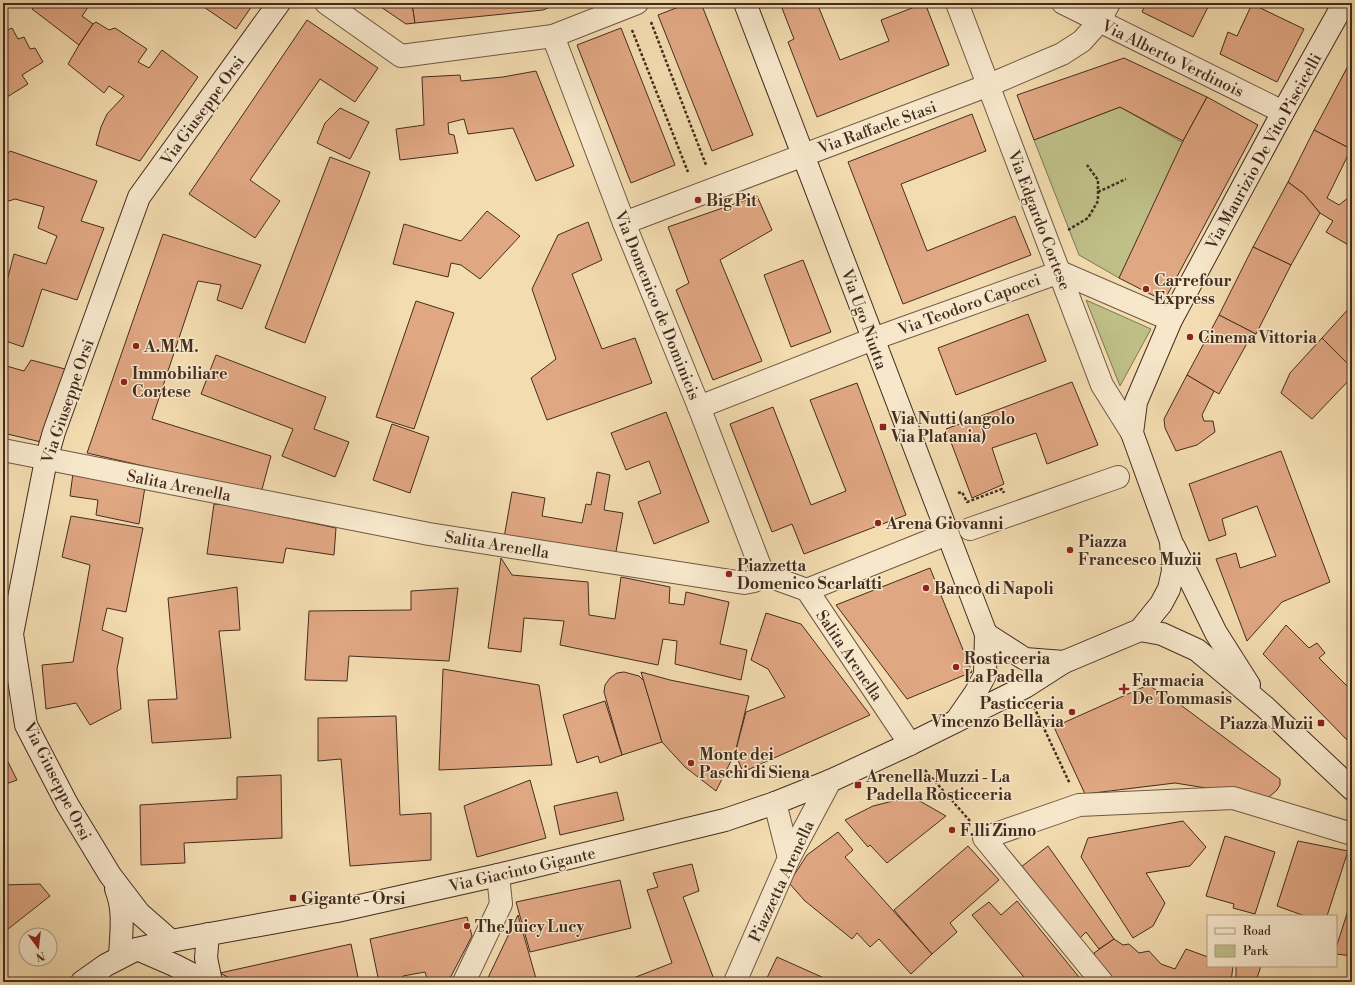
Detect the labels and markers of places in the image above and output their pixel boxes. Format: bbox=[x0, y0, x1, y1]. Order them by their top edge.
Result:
place label: Big Pit bbox=[706, 191, 757, 211]
marker: Big Pit bbox=[693, 195, 703, 205]
place label: Carrefour Express bbox=[1154, 271, 1232, 309]
marker: Carrefour Express bbox=[1141, 284, 1151, 294]
place label: Cinema Vittoria bbox=[1198, 328, 1317, 348]
marker: Cinema Vittoria bbox=[1185, 332, 1195, 342]
place label: A.M.M. bbox=[143, 337, 199, 357]
marker: A.M.M. bbox=[131, 341, 141, 351]
place label: Immobiliare Cortese bbox=[132, 364, 228, 402]
marker: Immobiliare Cortese bbox=[119, 377, 129, 387]
place label: Via Nutti (angolo Via Platania) bbox=[890, 409, 1015, 447]
marker: Via Nutti (angolo Via Platania) bbox=[878, 422, 888, 432]
place label: Arena Giovanni bbox=[885, 514, 1003, 534]
marker: Arena Giovanni bbox=[873, 518, 883, 528]
place label: Piazza Francesco Muzii bbox=[1078, 532, 1202, 570]
marker: Piazza Francesco Muzii bbox=[1065, 545, 1075, 555]
place label: Piazzetta Domenico Scarlatti bbox=[737, 556, 882, 594]
marker: Piazzetta Domenico Scarlatti bbox=[724, 569, 734, 579]
place label: Banco di Napoli bbox=[934, 579, 1054, 599]
marker: Banco di Napoli bbox=[921, 583, 931, 593]
place label: Rosticceria La Padella bbox=[964, 649, 1051, 687]
marker: Rosticceria La Padella bbox=[951, 662, 961, 672]
place label: Farmacia De Tommasis bbox=[1132, 671, 1232, 709]
marker: Farmacia De Tommasis bbox=[1119, 684, 1129, 694]
place label: Pasticceria Vincenzo Bellavia bbox=[930, 694, 1064, 732]
marker: Pasticceria Vincenzo Bellavia bbox=[1067, 707, 1077, 717]
place label: Piazza Muzii bbox=[1219, 714, 1313, 734]
marker: Piazza Muzii bbox=[1316, 718, 1326, 728]
place label: Monte dei Paschi di Siena bbox=[699, 745, 810, 783]
marker: Monte dei Paschi di Siena bbox=[686, 758, 696, 768]
place label: Arenella Muzzi - La Padella Rosticceria bbox=[865, 767, 1012, 805]
marker: Arenella Muzzi - La Padella Rosticceria bbox=[853, 780, 863, 790]
place label: F.lli Zinno bbox=[960, 821, 1037, 841]
marker: F.lli Zinno bbox=[947, 825, 957, 835]
place label: Gigante - Orsi bbox=[301, 889, 405, 909]
marker: Gigante - Orsi bbox=[288, 893, 298, 903]
place label: The Juicy Lucy bbox=[475, 917, 586, 937]
marker: The Juicy Lucy bbox=[462, 921, 472, 931]

